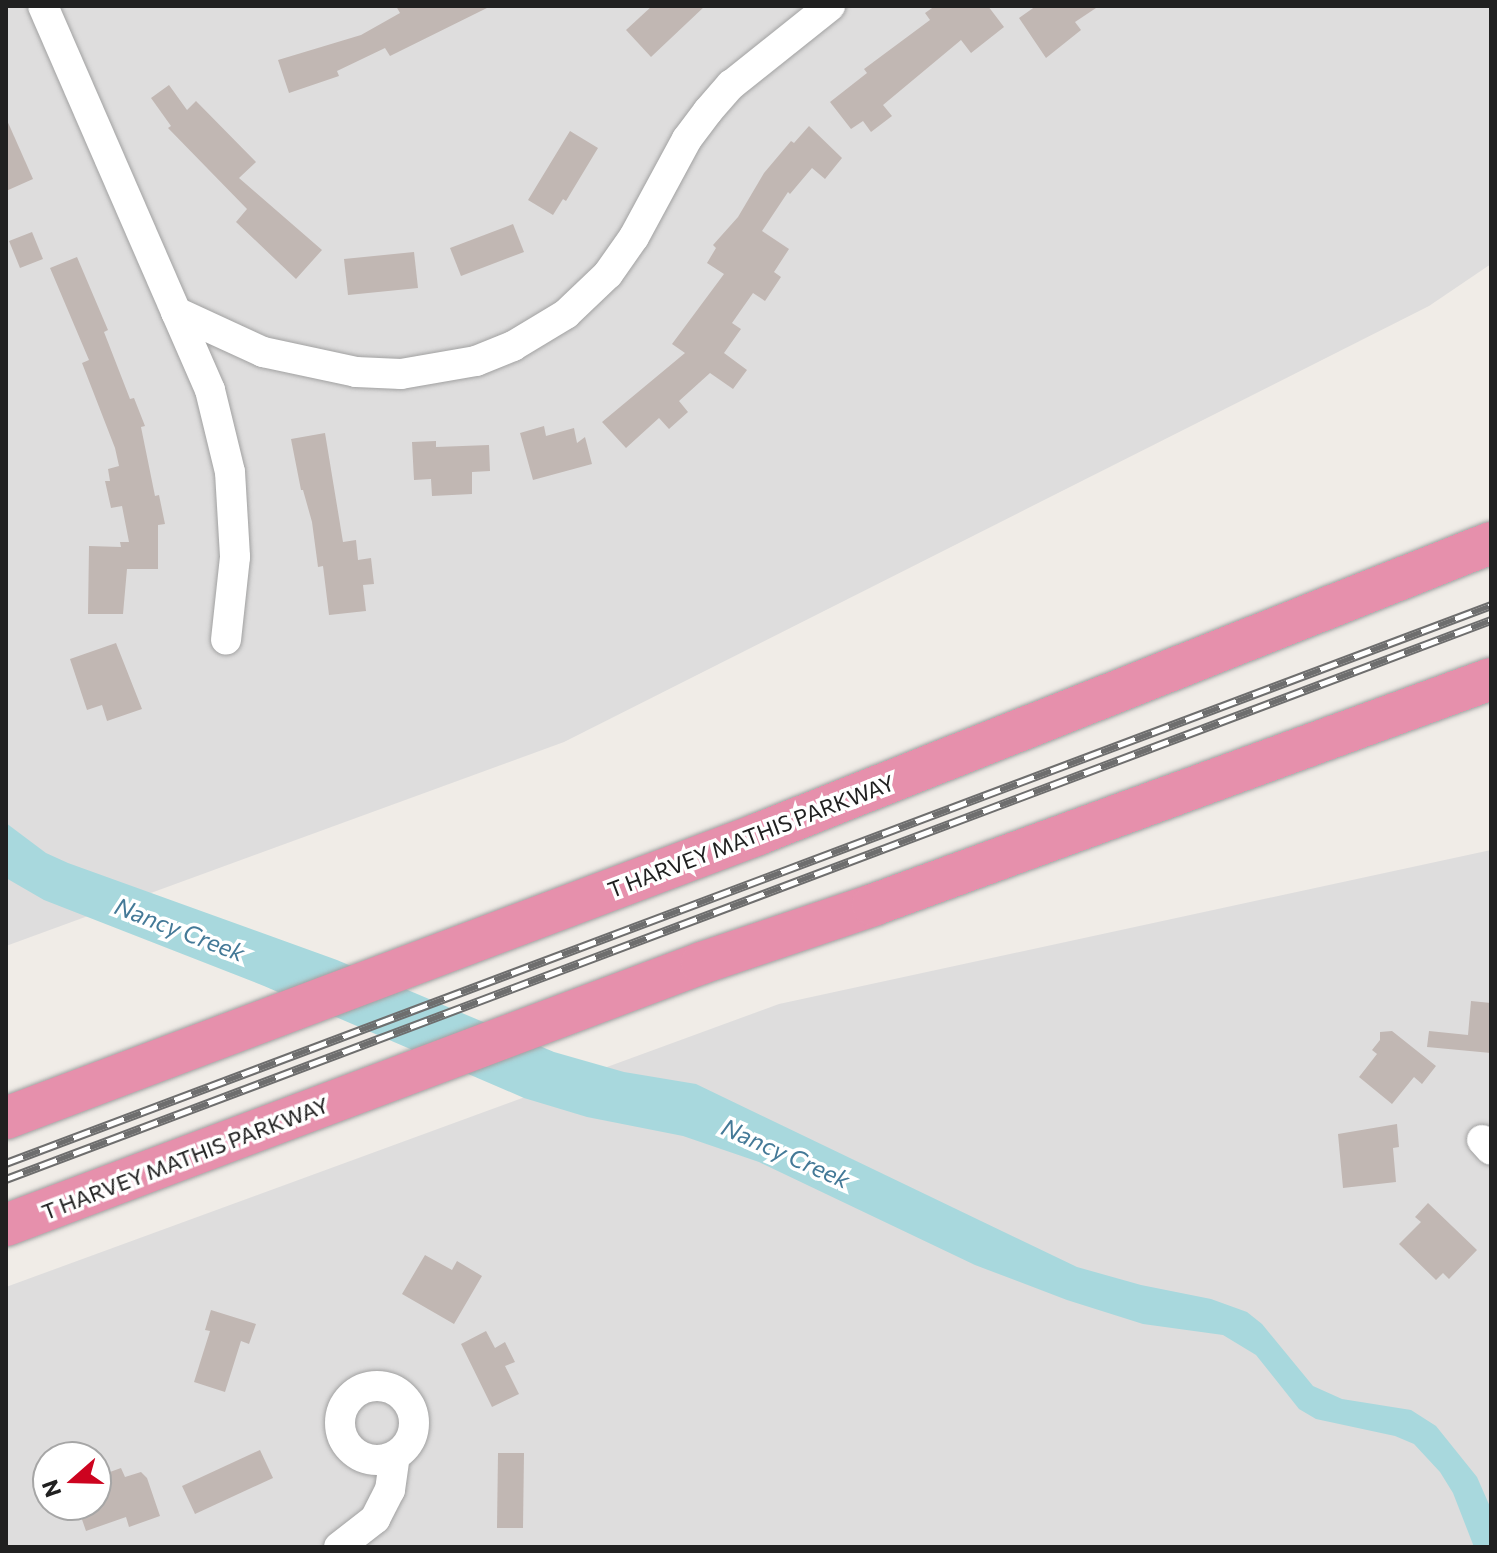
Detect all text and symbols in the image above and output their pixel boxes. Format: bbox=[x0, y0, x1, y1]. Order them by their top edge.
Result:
street label: T HARVEY MATHIS PARKWAY bbox=[604, 769, 898, 903]
water label: Nancy Creek bbox=[111, 891, 249, 967]
street label: T HARVEY MATHIS PARKWAY bbox=[38, 1091, 332, 1225]
water label: Nancy Creek bbox=[717, 1112, 855, 1194]
north arrow bbox=[32, 1441, 112, 1521]
text: N bbox=[35, 1476, 66, 1501]

